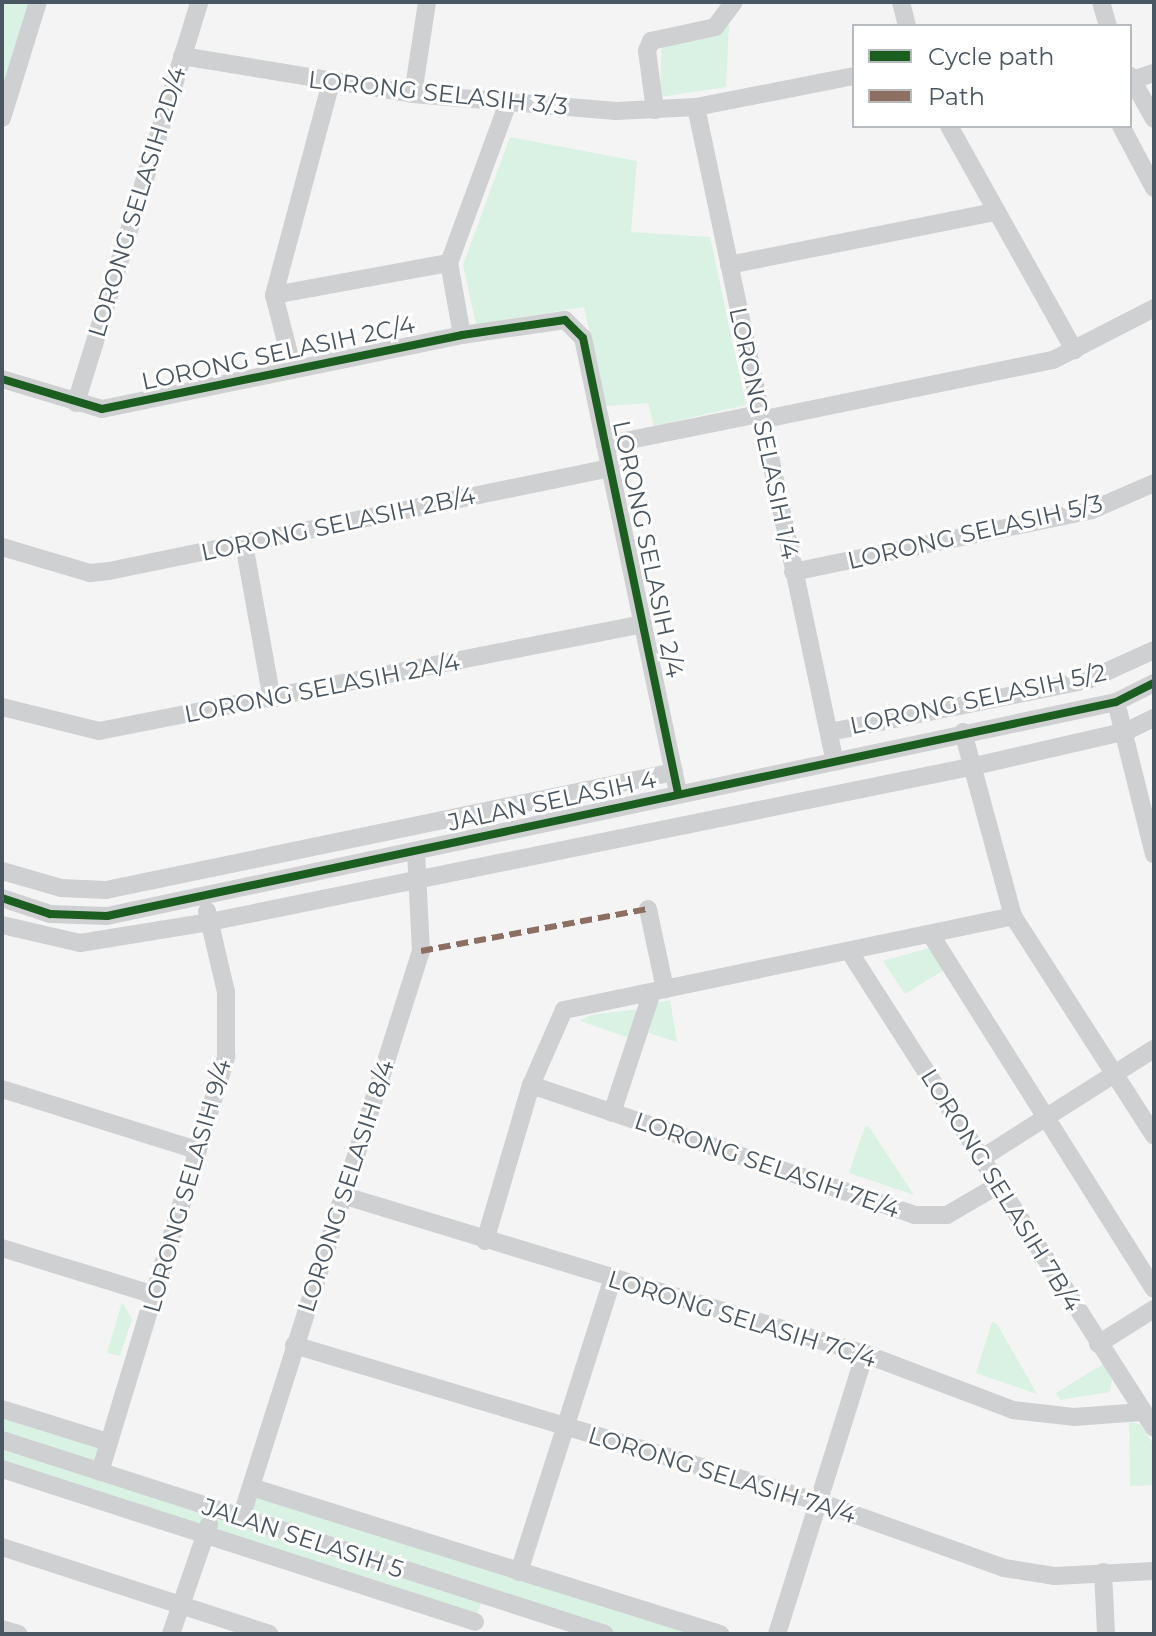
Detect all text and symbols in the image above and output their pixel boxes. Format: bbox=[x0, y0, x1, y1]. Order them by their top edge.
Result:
legend bbox=[852, 24, 1132, 128]
text: Cycle path bbox=[928, 42, 1055, 71]
street label: LORONG SELASIH 2D/4 bbox=[82, 63, 192, 341]
street label: LORONG SELASIH 3/3 bbox=[307, 65, 569, 121]
text: Path bbox=[928, 82, 985, 111]
street label: LORONG SELASIH 1/4 bbox=[723, 304, 805, 562]
street label: LORONG SELASIH 2C/4 bbox=[139, 310, 417, 396]
street label: LORONG SELASIH 2/4 bbox=[607, 418, 689, 680]
street label: LORONG SELASIH 2B/4 bbox=[198, 481, 478, 567]
street label: LORONG SELASIH 5/3 bbox=[845, 489, 1105, 575]
street label: LORONG SELASIH 2A/4 bbox=[182, 647, 462, 729]
street label: LORONG SELASIH 5/2 bbox=[847, 658, 1109, 740]
street label: JALAN SELASIH 4 bbox=[445, 765, 659, 837]
street label: LORONG SELASIH 9/4 bbox=[137, 1056, 237, 1316]
street label: LORONG SELASIH 8/4 bbox=[292, 1056, 400, 1316]
street label: LORONG SELASIH 7B/4 bbox=[915, 1064, 1087, 1316]
street label: LORONG SELASIH 7E/4 bbox=[631, 1106, 903, 1224]
street label: LORONG SELASIH 7C/4 bbox=[605, 1264, 879, 1374]
street label: LORONG SELASIH 7A/4 bbox=[585, 1421, 859, 1529]
street label: JALAN SELASIH 5 bbox=[199, 1492, 407, 1584]

